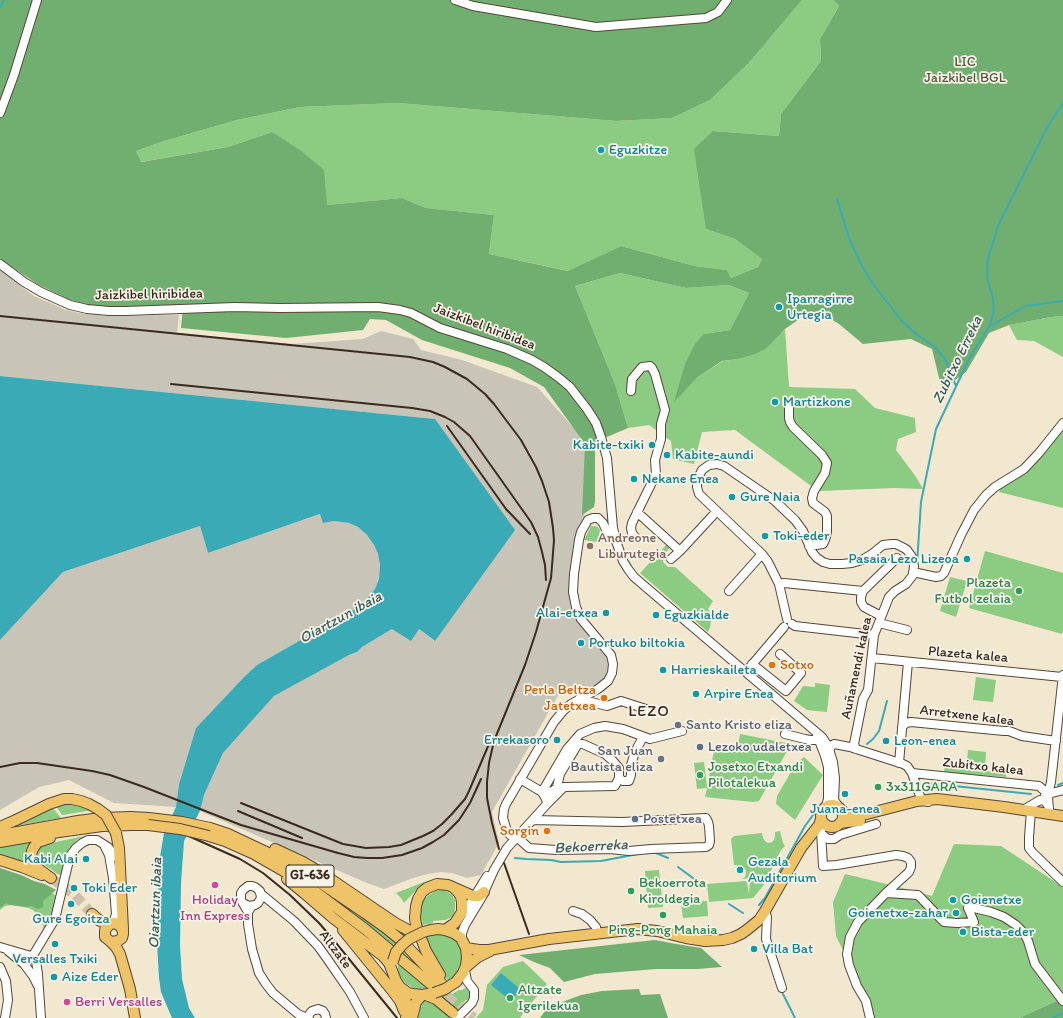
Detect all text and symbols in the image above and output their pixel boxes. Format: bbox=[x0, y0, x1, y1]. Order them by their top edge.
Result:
park label: LIC Jaizkibel BGL bbox=[924, 54, 1006, 86]
place label: Eguzkitze bbox=[609, 142, 667, 158]
marker: Eguzkitze bbox=[596, 145, 606, 155]
street label: Jaizkibel hiribidea bbox=[95, 286, 203, 304]
place label: Iparragirre Urtegia bbox=[787, 291, 853, 324]
street label: Jaizkibel hiribidea bbox=[431, 300, 537, 354]
marker: Iparragirre Urtegia bbox=[774, 302, 784, 312]
water label: Zubitxo Erreka bbox=[929, 314, 987, 406]
place label: Martizkone bbox=[783, 394, 851, 410]
marker: Martizkone bbox=[770, 397, 780, 407]
place label: Kabite-txiki bbox=[573, 437, 644, 453]
marker: Kabite-txiki bbox=[647, 440, 657, 450]
place label: Kabite-aundi bbox=[675, 447, 754, 463]
marker: Kabite-aundi bbox=[662, 450, 672, 460]
place label: Nekane Enea bbox=[642, 471, 719, 487]
marker: Nekane Enea bbox=[629, 474, 639, 484]
place label: Gure Naia bbox=[740, 489, 800, 505]
marker: Gure Naia bbox=[727, 492, 737, 502]
place label: Toki-eder bbox=[773, 528, 830, 544]
place label: Andreone Liburutegia bbox=[598, 530, 667, 562]
marker: Toki-eder bbox=[760, 531, 770, 541]
marker: Andreone Liburutegia bbox=[585, 541, 595, 551]
place label: Pasaia Lezo Lizeoa bbox=[848, 551, 959, 567]
marker: Pasaia Lezo Lizeoa bbox=[962, 554, 972, 564]
place label: Plazeta Futbol zelaia bbox=[935, 575, 1011, 608]
marker: Plazeta Futbol zelaia bbox=[1014, 586, 1024, 596]
water label: Oiartzun ibaia bbox=[297, 588, 385, 648]
place label: Alai-etxea bbox=[536, 605, 598, 621]
place label: Eguzkialde bbox=[664, 607, 729, 623]
marker: Alai-etxea bbox=[601, 608, 611, 618]
marker: Eguzkialde bbox=[651, 610, 661, 620]
street label: Auñamendi kalea bbox=[838, 615, 876, 721]
place label: Portuko biltokia bbox=[589, 635, 685, 651]
marker: Portuko biltokia bbox=[576, 638, 586, 648]
street label: Plazeta kalea bbox=[927, 643, 1009, 667]
place label: Sotxo bbox=[780, 657, 814, 673]
marker: Sotxo bbox=[767, 660, 777, 670]
place label: Harrieskaileta bbox=[671, 662, 757, 678]
marker: Harrieskaileta bbox=[658, 665, 668, 675]
place label: Perla Beltza Jatetxea bbox=[524, 682, 596, 714]
place label: Arpire Enea bbox=[704, 686, 773, 702]
marker: Arpire Enea bbox=[691, 689, 701, 699]
marker: Perla Beltza Jatetxea bbox=[599, 693, 609, 703]
district label: LEZO bbox=[628, 702, 670, 722]
street label: Arretxene kalea bbox=[919, 702, 1015, 730]
place label: Santo Kristo eliza bbox=[686, 717, 792, 733]
marker: Santo Kristo eliza bbox=[673, 720, 683, 730]
place label: Errekasoro bbox=[484, 732, 549, 748]
place label: Leon-enea bbox=[894, 733, 956, 749]
marker: Errekasoro bbox=[552, 735, 562, 745]
marker: Leon-enea bbox=[881, 736, 891, 746]
place label: Lezoko udaletxea bbox=[708, 739, 812, 755]
marker: Lezoko udaletxea bbox=[695, 742, 705, 752]
place label: San Juan Bautista eliza bbox=[570, 743, 653, 776]
marker: San Juan Bautista eliza bbox=[656, 754, 666, 764]
street label: Zubitxo kalea bbox=[942, 754, 1024, 780]
place label: Josetxo Etxandi Pilotalekua bbox=[708, 759, 803, 792]
marker: Josetxo Etxandi Pilotalekua bbox=[695, 770, 705, 780]
place label: 3x311GARA bbox=[886, 779, 957, 795]
marker: 3x311GARA bbox=[873, 782, 883, 792]
marker: Juana-enea bbox=[840, 789, 850, 799]
place label: Juana-enea bbox=[810, 801, 880, 817]
place label: Postetxea bbox=[643, 811, 702, 827]
marker: Postetxea bbox=[630, 814, 640, 824]
place label: Sorgin bbox=[500, 823, 539, 839]
marker: Sorgin bbox=[542, 826, 552, 836]
water label: Bekoerreka bbox=[554, 836, 628, 858]
place label: Kabi Alai bbox=[24, 851, 78, 867]
marker: Kabi Alai bbox=[81, 854, 91, 864]
place label: Gezala Auditorium bbox=[748, 854, 817, 886]
water label: Oiartzun ibaia bbox=[145, 857, 167, 949]
road number: GI-636 bbox=[286, 865, 334, 887]
marker: Gezala Auditorium bbox=[735, 865, 745, 875]
place label: Bekoerrota Kiroldegia bbox=[639, 875, 706, 908]
place label: Toki Eder bbox=[82, 880, 137, 896]
marker: Holiday Inn Express bbox=[210, 880, 220, 890]
marker: Toki Eder bbox=[69, 883, 79, 893]
marker: Bekoerrota Kiroldegia bbox=[626, 886, 636, 896]
place label: Holiday Inn Express bbox=[180, 892, 250, 924]
place label: Goienetxe bbox=[961, 892, 1022, 908]
marker: Goienetxe bbox=[948, 895, 958, 905]
marker: Gure Egoitza bbox=[66, 899, 76, 909]
place label: Goienetxe-zahar bbox=[848, 905, 948, 921]
marker: Goienetxe-zahar bbox=[951, 908, 961, 918]
marker: Ping-Pong Mahaia bbox=[658, 910, 668, 920]
place label: Gure Egoitza bbox=[32, 911, 110, 927]
place label: Ping-Pong Mahaia bbox=[608, 922, 718, 938]
place label: Bista-eder bbox=[971, 924, 1034, 940]
street label: Altzate bbox=[315, 927, 355, 973]
marker: Bista-eder bbox=[958, 927, 968, 937]
marker: Versalles Txiki bbox=[50, 939, 60, 949]
place label: Villa Bat bbox=[762, 941, 813, 957]
marker: Villa Bat bbox=[749, 944, 759, 954]
place label: Versalles Txiki bbox=[13, 951, 97, 967]
place label: Aize Eder bbox=[62, 969, 118, 985]
marker: Aize Eder bbox=[49, 972, 59, 982]
place label: Altzate Igerilekua bbox=[518, 982, 579, 1014]
marker: Altzate Igerilekua bbox=[505, 993, 515, 1003]
place label: Berri Versalles bbox=[75, 994, 162, 1010]
marker: Berri Versalles bbox=[62, 997, 72, 1007]

